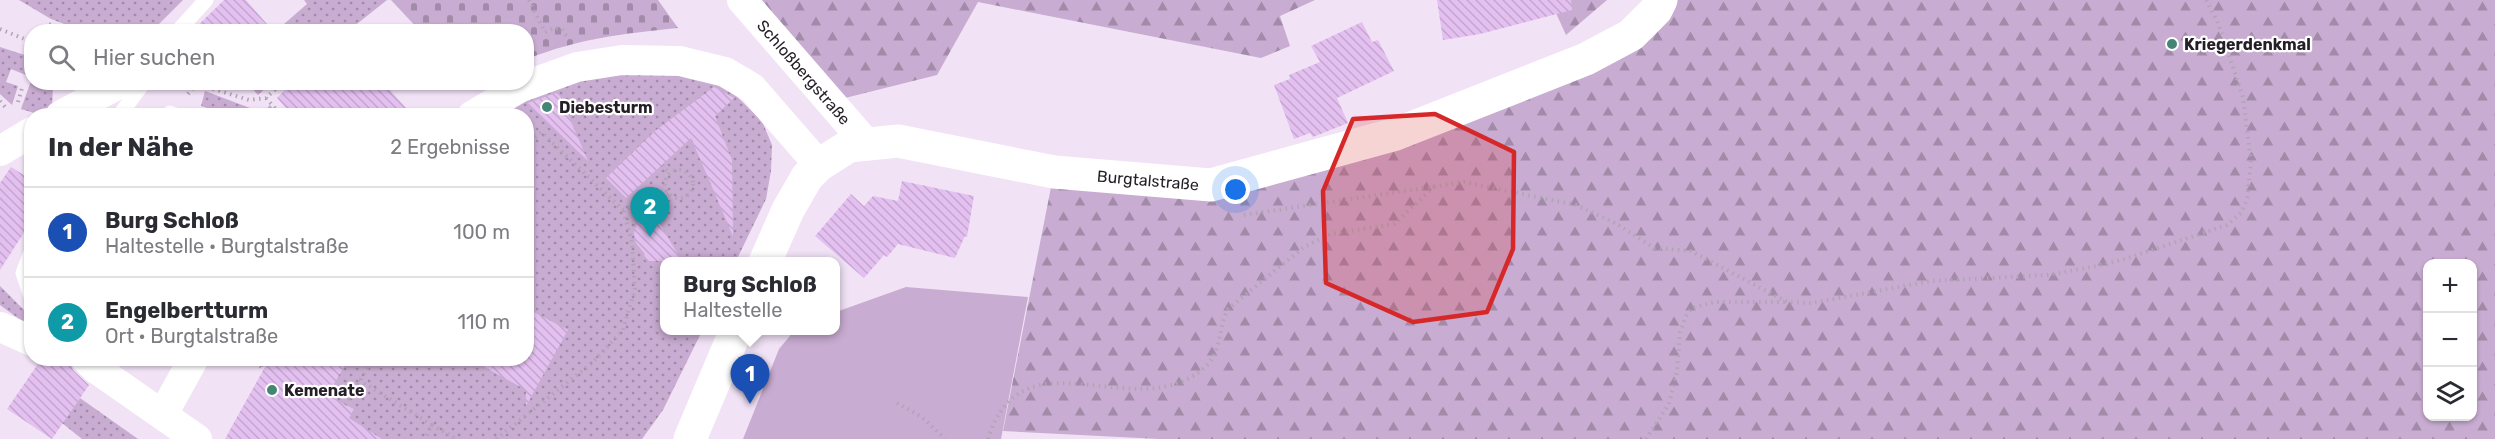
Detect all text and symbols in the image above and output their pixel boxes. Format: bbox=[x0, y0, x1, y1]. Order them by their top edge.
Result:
street label: Schloßbergstraße bbox=[753, 16, 854, 129]
search box bbox=[24, 24, 534, 90]
place label: Kriegerdenkmal bbox=[2184, 35, 2311, 54]
marker: Kriegerdenkmal bbox=[2165, 37, 2179, 51]
icon: search bbox=[45, 41, 78, 74]
text: Hier suchen bbox=[93, 44, 215, 71]
place label: Diebesturm bbox=[559, 98, 653, 117]
marker: Diebesturm bbox=[540, 100, 554, 114]
text: In der Nähe bbox=[48, 132, 194, 163]
text: 2 Ergebnisse bbox=[390, 135, 510, 159]
street label: Burgtalstraße bbox=[1096, 167, 1200, 194]
your location bbox=[1221, 175, 1250, 204]
pin: 2 bbox=[630, 188, 670, 237]
text: Burg Schloß bbox=[105, 207, 239, 234]
text: 1 bbox=[63, 220, 72, 244]
text: 100 m bbox=[453, 220, 510, 244]
text: Haltestelle · Burgtalstraße bbox=[105, 234, 349, 258]
popup bbox=[660, 257, 840, 335]
map controls bbox=[2423, 259, 2477, 421]
button: + bbox=[2423, 259, 2477, 313]
text: Burg Schloß bbox=[683, 271, 817, 298]
text: Engelbertturm bbox=[105, 297, 268, 324]
text: Haltestelle bbox=[683, 298, 782, 322]
text: 2 bbox=[61, 310, 74, 334]
text: 110 m bbox=[458, 310, 510, 334]
button: − bbox=[2423, 313, 2477, 367]
text: Ort · Burgtalstraße bbox=[105, 324, 278, 348]
pin: 1 bbox=[730, 354, 770, 404]
button: layers bbox=[2423, 367, 2477, 421]
place label: Kemenate bbox=[284, 381, 364, 400]
marker: Kemenate bbox=[265, 383, 279, 397]

